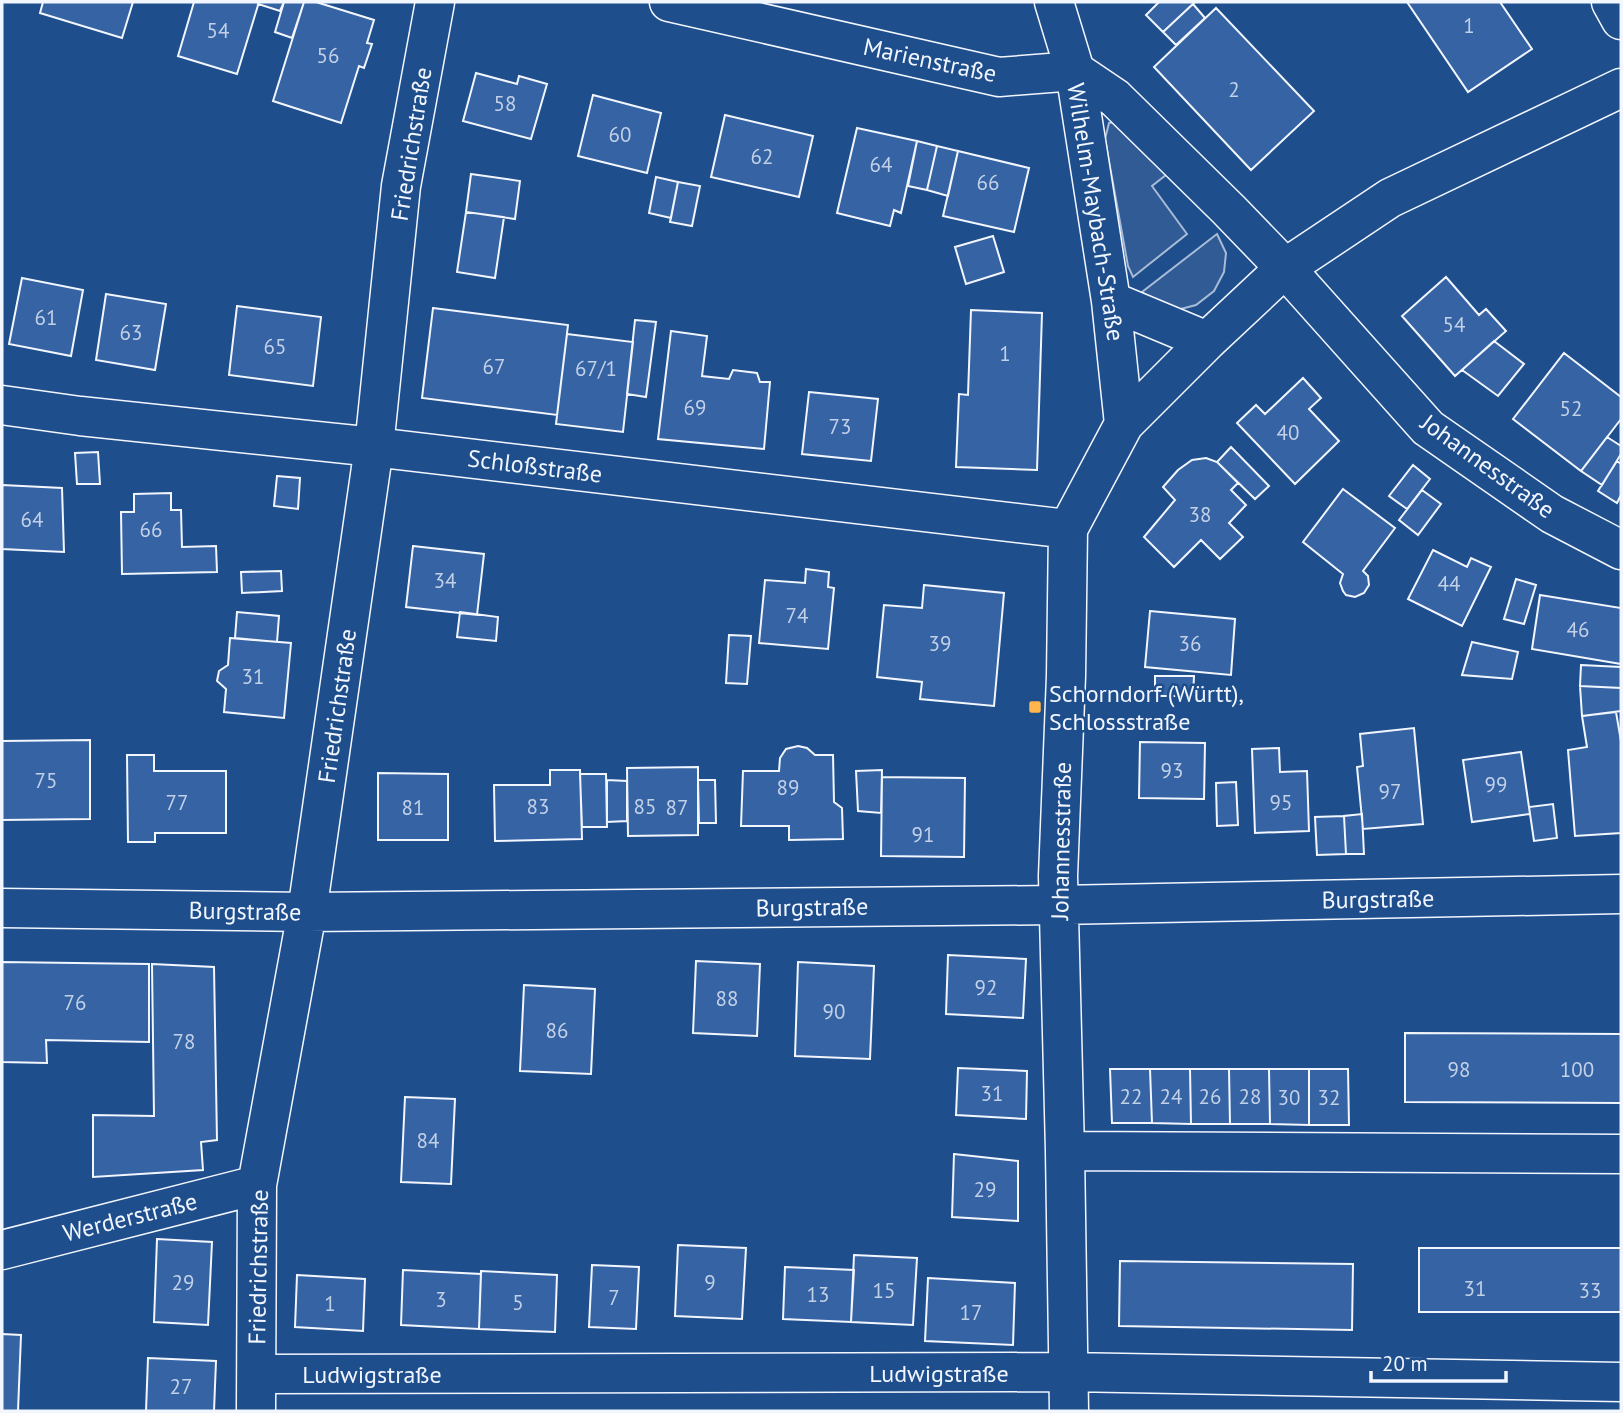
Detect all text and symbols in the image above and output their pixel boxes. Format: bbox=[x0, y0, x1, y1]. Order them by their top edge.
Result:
house number: 1 bbox=[1463, 12, 1475, 39]
house number: 54 bbox=[207, 17, 229, 44]
street label: Marienstraße bbox=[861, 31, 999, 89]
house number: 56 bbox=[317, 42, 339, 69]
street label: Friedrichstraße bbox=[384, 65, 438, 223]
house number: 2 bbox=[1228, 76, 1240, 103]
street label: Wilhelm-Maybach-Straße bbox=[1060, 81, 1132, 343]
house number: 58 bbox=[494, 90, 516, 117]
house number: 60 bbox=[609, 121, 631, 148]
house number: 62 bbox=[751, 143, 773, 170]
house number: 64 bbox=[870, 151, 892, 178]
house number: 66 bbox=[977, 169, 999, 196]
house number: 61 bbox=[35, 304, 57, 331]
house number: 54 bbox=[1443, 311, 1465, 338]
house number: 63 bbox=[120, 319, 142, 346]
house number: 65 bbox=[264, 333, 286, 360]
house number: 1 bbox=[999, 340, 1011, 367]
house number: 67 bbox=[483, 353, 505, 380]
house number: 67/1 bbox=[575, 355, 617, 382]
house number: 69 bbox=[684, 394, 706, 421]
house number: 52 bbox=[1560, 395, 1582, 422]
street label: Johannesstraße bbox=[1414, 406, 1561, 525]
house number: 73 bbox=[829, 413, 851, 440]
house number: 40 bbox=[1277, 419, 1299, 446]
street label: Schloßstraße bbox=[466, 442, 604, 490]
house number: 38 bbox=[1189, 501, 1211, 528]
house number: 64 bbox=[21, 506, 43, 533]
house number: 66 bbox=[140, 516, 162, 543]
house number: 34 bbox=[434, 567, 456, 594]
house number: 44 bbox=[1438, 570, 1460, 597]
house number: 74 bbox=[786, 602, 808, 629]
house number: 46 bbox=[1567, 616, 1589, 643]
street label: Friedrichstraße bbox=[311, 627, 363, 785]
house number: 39 bbox=[929, 630, 951, 657]
house number: 36 bbox=[1179, 630, 1201, 657]
house number: 31 bbox=[242, 663, 264, 690]
place label: Schorndorf (Württ), Schlossstraße bbox=[1049, 678, 1244, 737]
marker: Schorndorf (Württ), Schlossstraße bbox=[1027, 699, 1043, 715]
house number: 93 bbox=[1161, 757, 1183, 784]
street label: Johannesstraße bbox=[1044, 762, 1078, 921]
house number: 75 bbox=[35, 767, 57, 794]
house number: 99 bbox=[1485, 771, 1507, 798]
house number: 89 bbox=[777, 774, 799, 801]
house number: 97 bbox=[1379, 778, 1401, 805]
house number: 77 bbox=[166, 789, 188, 816]
house number: 95 bbox=[1270, 789, 1292, 816]
house number: 83 bbox=[527, 793, 549, 820]
house number: 85 bbox=[634, 793, 656, 820]
house number: 81 bbox=[402, 794, 424, 821]
house number: 87 bbox=[666, 794, 688, 821]
house number: 91 bbox=[912, 821, 934, 848]
street label: Burgstraße bbox=[1321, 883, 1435, 915]
street label: Burgstraße bbox=[755, 891, 869, 923]
street label: Burgstraße bbox=[188, 895, 302, 927]
house number: 92 bbox=[975, 974, 997, 1001]
house number: 88 bbox=[716, 985, 738, 1012]
house number: 76 bbox=[64, 989, 86, 1016]
house number: 90 bbox=[823, 998, 845, 1025]
house number: 86 bbox=[546, 1017, 568, 1044]
house number: 78 bbox=[173, 1028, 195, 1055]
house number: 98 bbox=[1448, 1056, 1470, 1083]
house number: 100 bbox=[1560, 1056, 1594, 1083]
house number: 31 bbox=[981, 1080, 1003, 1107]
house number: 22 bbox=[1120, 1083, 1142, 1110]
house number: 24 bbox=[1160, 1083, 1182, 1110]
house number: 26 bbox=[1199, 1083, 1221, 1110]
house number: 28 bbox=[1239, 1083, 1261, 1110]
house number: 30 bbox=[1278, 1084, 1300, 1111]
house number: 32 bbox=[1318, 1084, 1340, 1111]
house number: 84 bbox=[417, 1127, 439, 1154]
house number: 29 bbox=[974, 1176, 996, 1203]
street label: Werderstraße bbox=[60, 1185, 200, 1249]
street label: Friedrichstraße bbox=[241, 1189, 275, 1345]
house number: 29 bbox=[172, 1269, 194, 1296]
house number: 9 bbox=[704, 1269, 716, 1296]
house number: 31 bbox=[1464, 1275, 1486, 1302]
house number: 15 bbox=[873, 1277, 895, 1304]
house number: 33 bbox=[1579, 1277, 1601, 1304]
house number: 13 bbox=[807, 1281, 829, 1308]
house number: 7 bbox=[608, 1284, 620, 1311]
house number: 3 bbox=[435, 1286, 447, 1313]
house number: 5 bbox=[512, 1289, 524, 1316]
house number: 1 bbox=[324, 1290, 336, 1317]
house number: 17 bbox=[960, 1299, 982, 1326]
scale bar bbox=[1371, 1340, 1506, 1384]
text: 20 m bbox=[1382, 1350, 1428, 1377]
street label: Ludwigstraße bbox=[869, 1358, 1009, 1389]
street label: Ludwigstraße bbox=[302, 1359, 442, 1390]
house number: 27 bbox=[170, 1373, 192, 1400]

